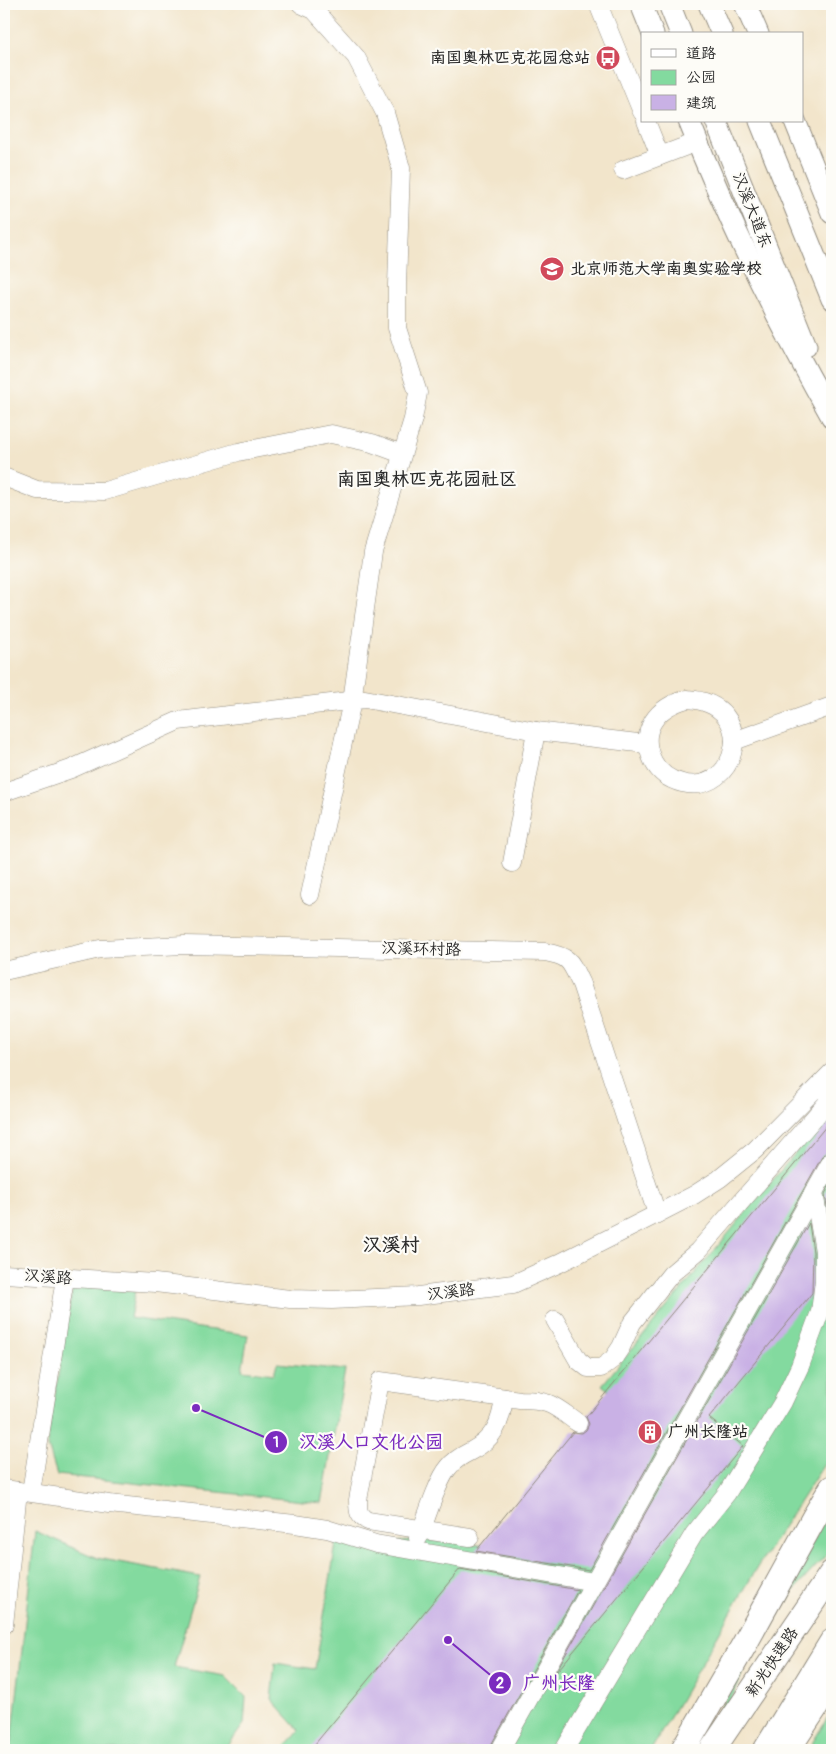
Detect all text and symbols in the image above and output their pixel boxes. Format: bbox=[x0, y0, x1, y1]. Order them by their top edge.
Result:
legend bbox=[641, 32, 804, 122]
text: 道路 bbox=[686, 44, 716, 63]
bus stop icon: 南国奥林匹克花园总站 bbox=[595, 45, 621, 71]
place label: 南国奥林匹克花园总站 bbox=[430, 48, 590, 68]
text: 公园 bbox=[686, 68, 716, 87]
text: 建筑 bbox=[686, 94, 716, 113]
street label: 汉溪大道东 bbox=[728, 169, 776, 251]
school or university icon: 北京师范大学南奥实验学校 bbox=[539, 256, 565, 282]
place label: 北京师范大学南奥实验学校 bbox=[570, 259, 762, 279]
district label: 南国奥林匹克花园社区 bbox=[337, 468, 517, 491]
street label: 汉溪环村路 bbox=[381, 938, 461, 960]
district label: 汉溪村 bbox=[362, 1233, 420, 1257]
street label: 汉溪路 bbox=[23, 1265, 73, 1289]
street label: 汉溪路 bbox=[426, 1279, 476, 1305]
building icon: 广州长隆站 bbox=[637, 1419, 663, 1445]
place label: 广州长隆站 bbox=[668, 1422, 748, 1442]
callout: 汉溪人口文化公园 bbox=[264, 1426, 453, 1459]
text: 汉溪人口文化公园 bbox=[299, 1431, 443, 1454]
text: 1 bbox=[273, 1433, 279, 1452]
street label: 新光快速路 bbox=[741, 1623, 803, 1701]
callout: 广州长隆 bbox=[488, 1667, 605, 1700]
text: 广州长隆 bbox=[523, 1672, 595, 1695]
text: 2 bbox=[496, 1674, 504, 1693]

